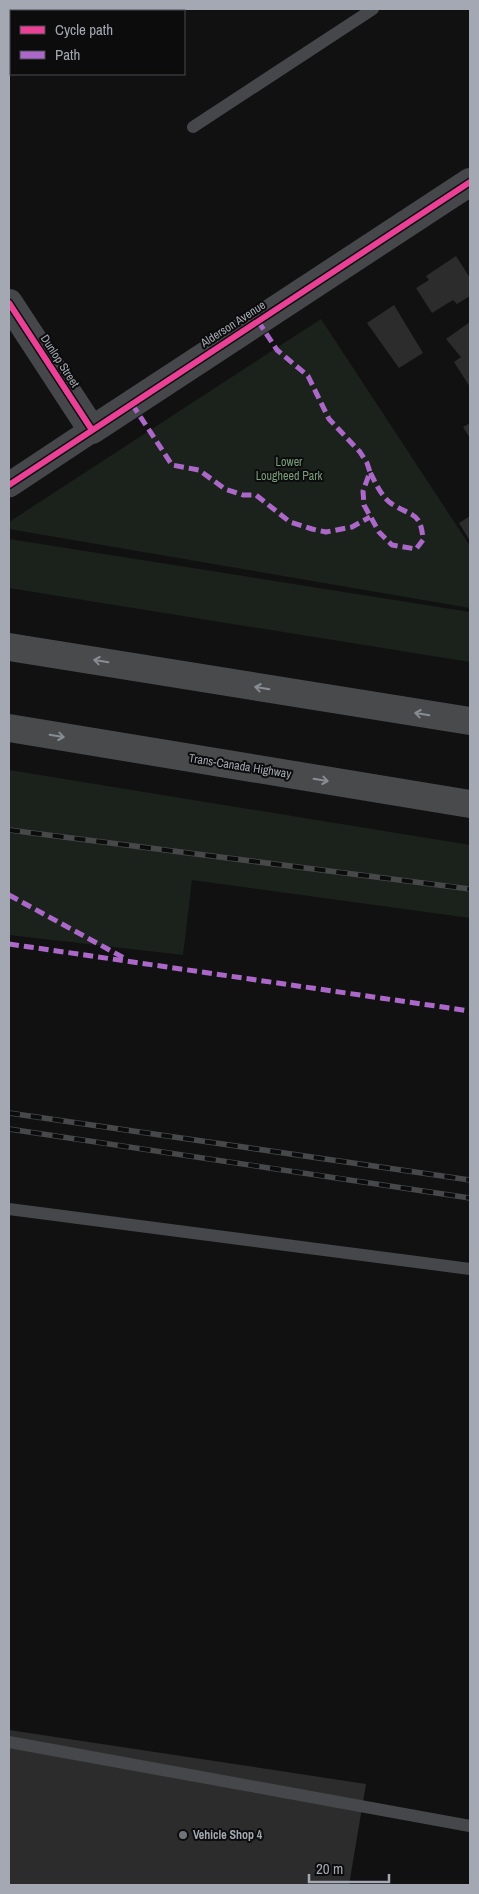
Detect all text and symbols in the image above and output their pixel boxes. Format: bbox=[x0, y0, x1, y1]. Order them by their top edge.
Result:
legend bbox=[10, 10, 185, 75]
text: Cycle path bbox=[55, 19, 113, 40]
text: Path bbox=[55, 44, 80, 65]
street label: Alderson Avenue bbox=[197, 297, 268, 351]
street label: Dunlop Street bbox=[37, 331, 83, 391]
park label: Lower Lougheed Park bbox=[256, 454, 322, 484]
one-way arrow bbox=[94, 656, 110, 666]
one-way arrow bbox=[254, 682, 270, 692]
one-way arrow bbox=[414, 708, 430, 718]
one-way arrow bbox=[48, 732, 64, 742]
street label: Trans-Canada Highway bbox=[188, 750, 292, 782]
one-way arrow bbox=[312, 775, 328, 785]
place label: Vehicle Shop 4 bbox=[193, 1827, 263, 1843]
marker: Vehicle Shop 4 bbox=[177, 1829, 189, 1841]
scale bar bbox=[309, 1852, 389, 1884]
text: 20 m bbox=[316, 1858, 343, 1879]

